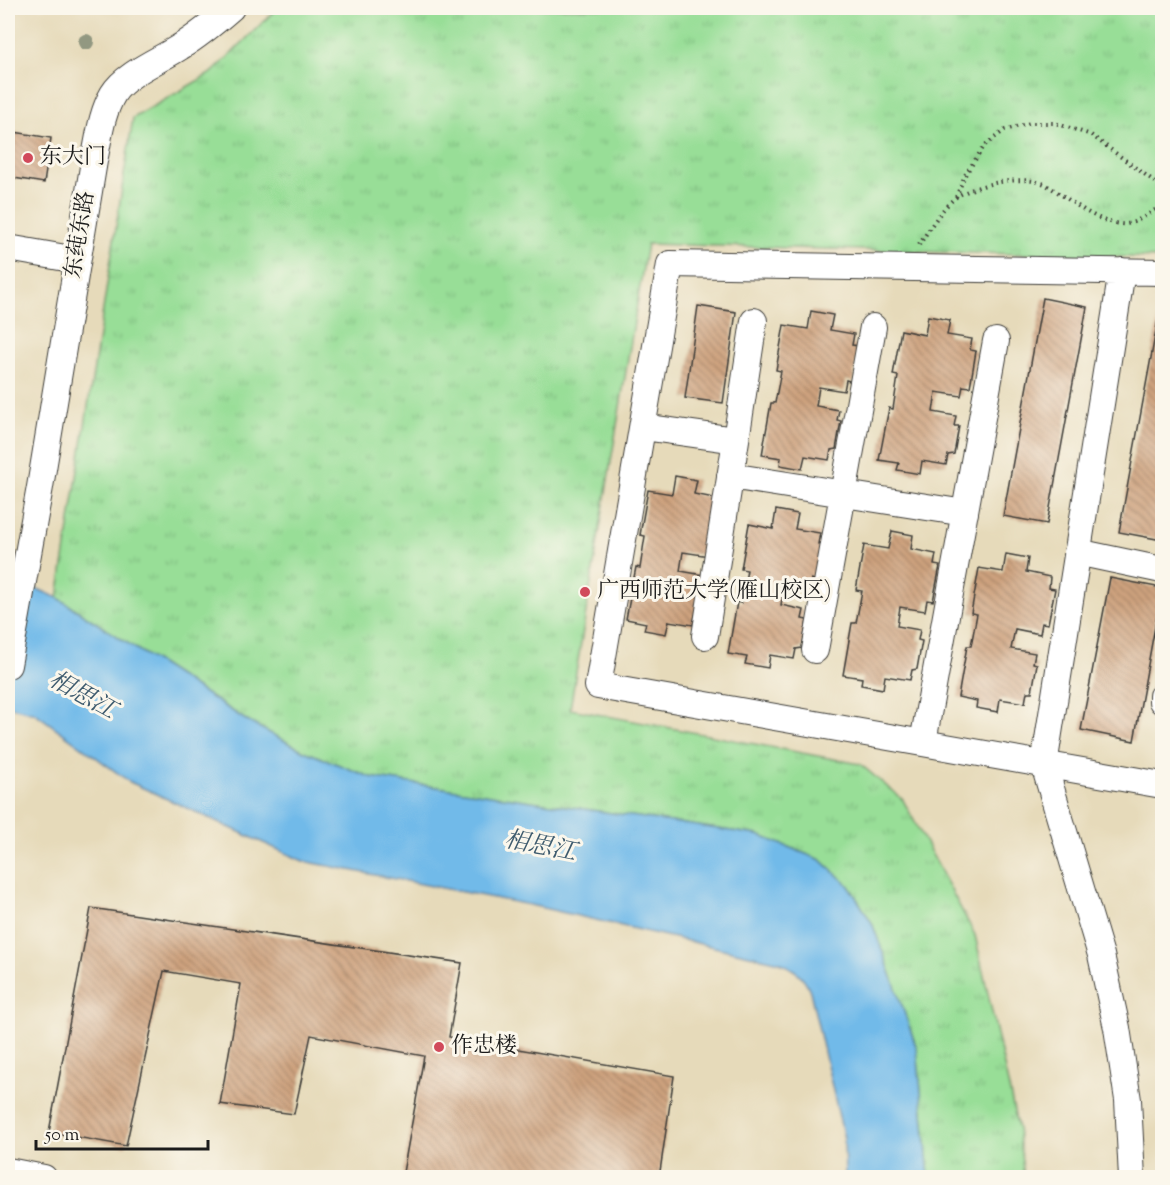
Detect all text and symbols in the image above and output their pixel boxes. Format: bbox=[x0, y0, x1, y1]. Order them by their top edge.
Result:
place label: 东大门 bbox=[40, 142, 106, 174]
marker: 东大门 bbox=[21, 151, 35, 165]
street label: 东莼东路 bbox=[58, 189, 104, 281]
place label: 广西师范大学(雁山校区) bbox=[597, 576, 831, 608]
marker: 广西师范大学(雁山校区) bbox=[578, 585, 592, 599]
water label: 相思江 bbox=[42, 664, 124, 730]
water label: 相思江 bbox=[501, 823, 582, 871]
place label: 作忠楼 bbox=[451, 1031, 517, 1063]
marker: 作忠楼 bbox=[432, 1040, 446, 1054]
scale bar bbox=[36, 1113, 208, 1151]
text: 50 m bbox=[44, 1123, 80, 1149]

